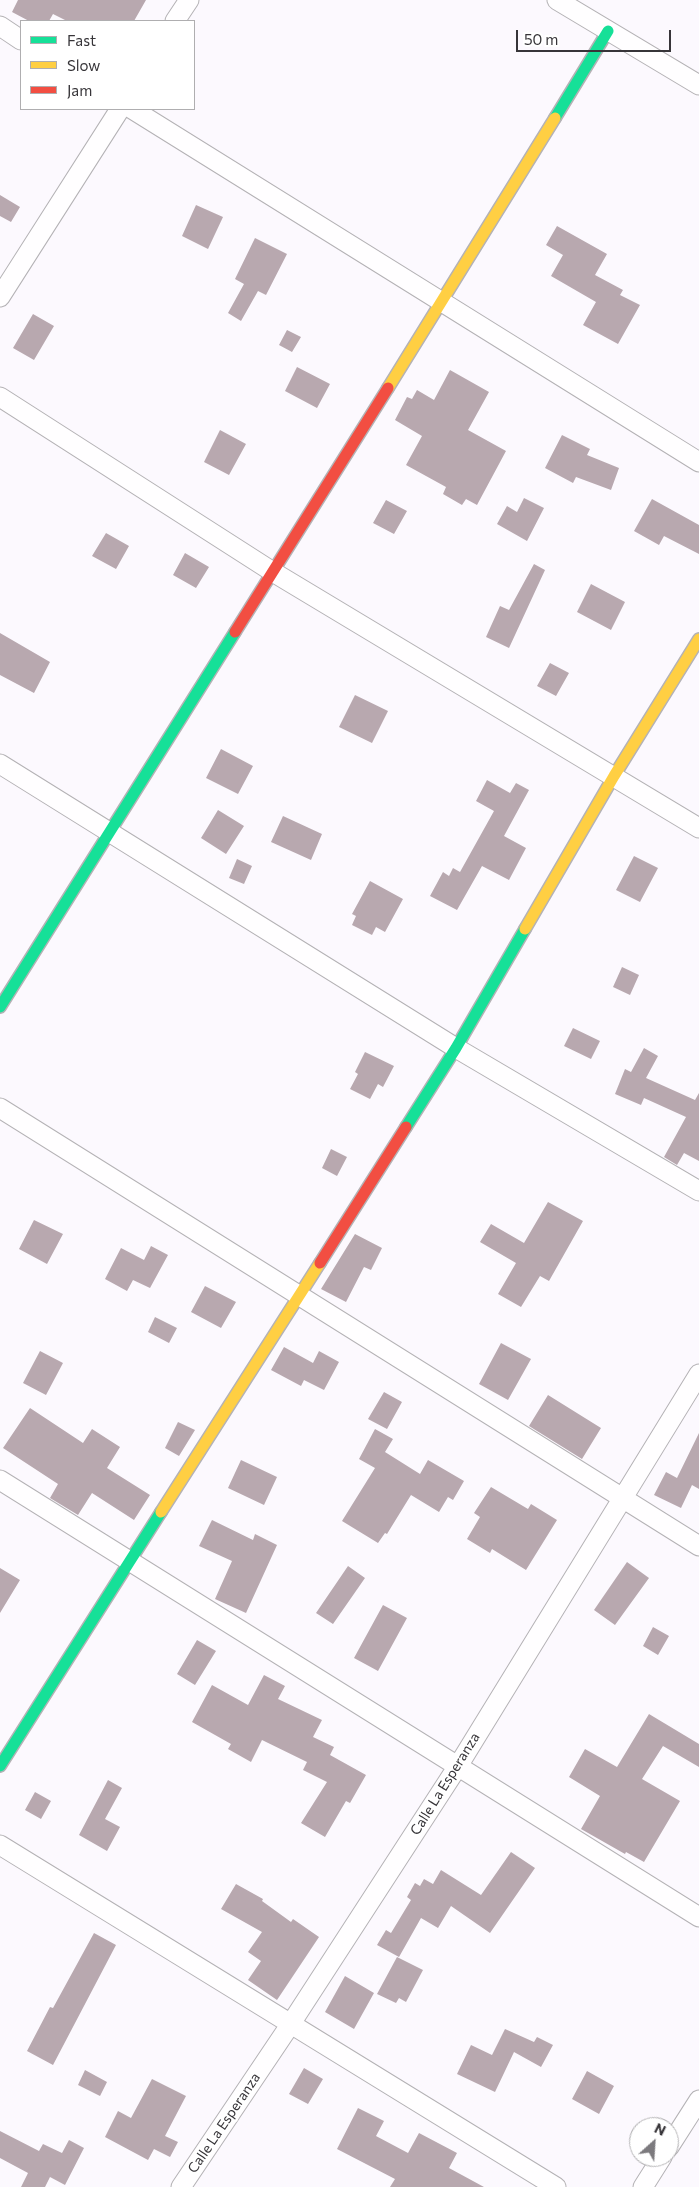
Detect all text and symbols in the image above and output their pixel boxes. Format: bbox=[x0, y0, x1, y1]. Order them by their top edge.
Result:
legend bbox=[20, 20, 195, 110]
scale bar bbox=[519, 20, 674, 52]
text: 50 m bbox=[524, 30, 558, 48]
text: Fast bbox=[67, 31, 96, 49]
text: Slow bbox=[67, 56, 100, 74]
text: Jam bbox=[67, 81, 92, 99]
street label: Calle La Esperanza bbox=[407, 1730, 483, 1838]
street label: Calle La Esperanza bbox=[184, 2070, 264, 2176]
north arrow bbox=[629, 2117, 679, 2167]
text: N bbox=[652, 2119, 669, 2139]

